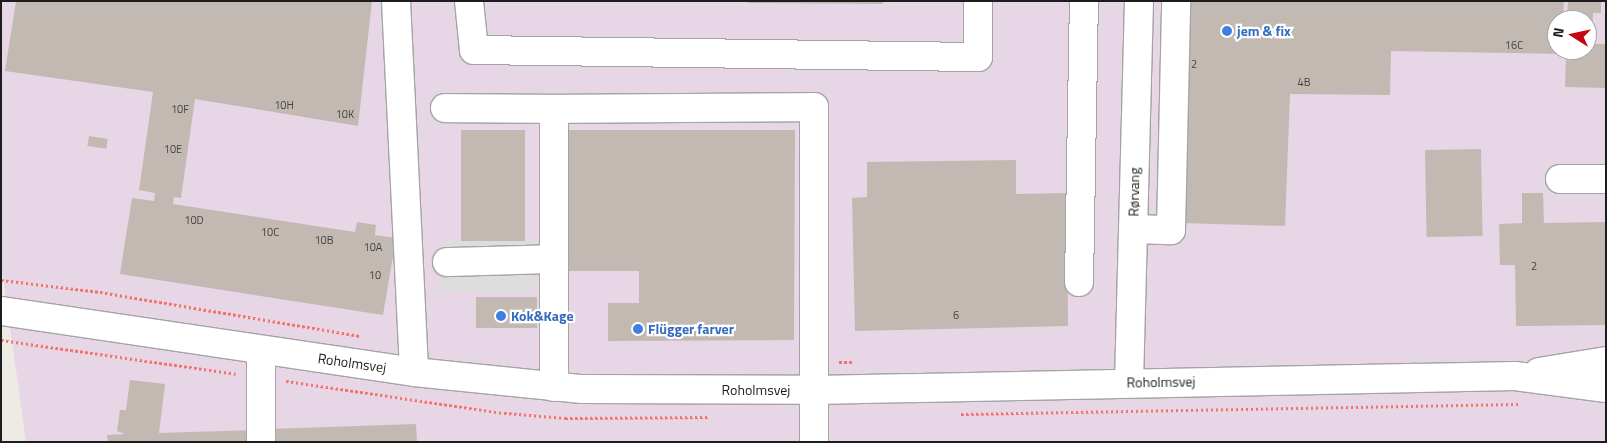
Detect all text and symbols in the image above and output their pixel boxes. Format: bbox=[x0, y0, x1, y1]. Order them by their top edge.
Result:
north arrow bbox=[1547, 10, 1597, 60]
place label: jem & fix bbox=[1237, 23, 1291, 39]
marker: jem & fix bbox=[1221, 25, 1233, 37]
text: N bbox=[1547, 26, 1569, 39]
house number: 16C bbox=[1505, 38, 1523, 52]
house number: 2 bbox=[1191, 57, 1197, 71]
house number: 4B bbox=[1298, 75, 1310, 89]
house number: 10H bbox=[274, 98, 294, 112]
house number: 10F bbox=[171, 102, 189, 116]
house number: 10K bbox=[336, 107, 354, 121]
house number: 10E bbox=[164, 142, 182, 156]
street label: Rørvang bbox=[1125, 167, 1143, 217]
house number: 10D bbox=[184, 213, 204, 227]
house number: 10C bbox=[261, 225, 279, 239]
house number: 10B bbox=[314, 233, 334, 247]
house number: 10A bbox=[364, 240, 382, 254]
house number: 2 bbox=[1531, 259, 1537, 273]
house number: 10 bbox=[369, 268, 381, 282]
place label: Kok&Kage bbox=[511, 308, 574, 324]
house number: 6 bbox=[953, 308, 959, 322]
marker: Kok&Kage bbox=[495, 310, 507, 322]
place label: Flügger farver bbox=[648, 321, 734, 337]
marker: Flügger farver bbox=[632, 323, 644, 335]
street label: Roholmsvej bbox=[317, 350, 387, 376]
street label: Roholmsvej bbox=[1126, 373, 1196, 391]
street label: Roholmsvej bbox=[722, 382, 790, 398]

